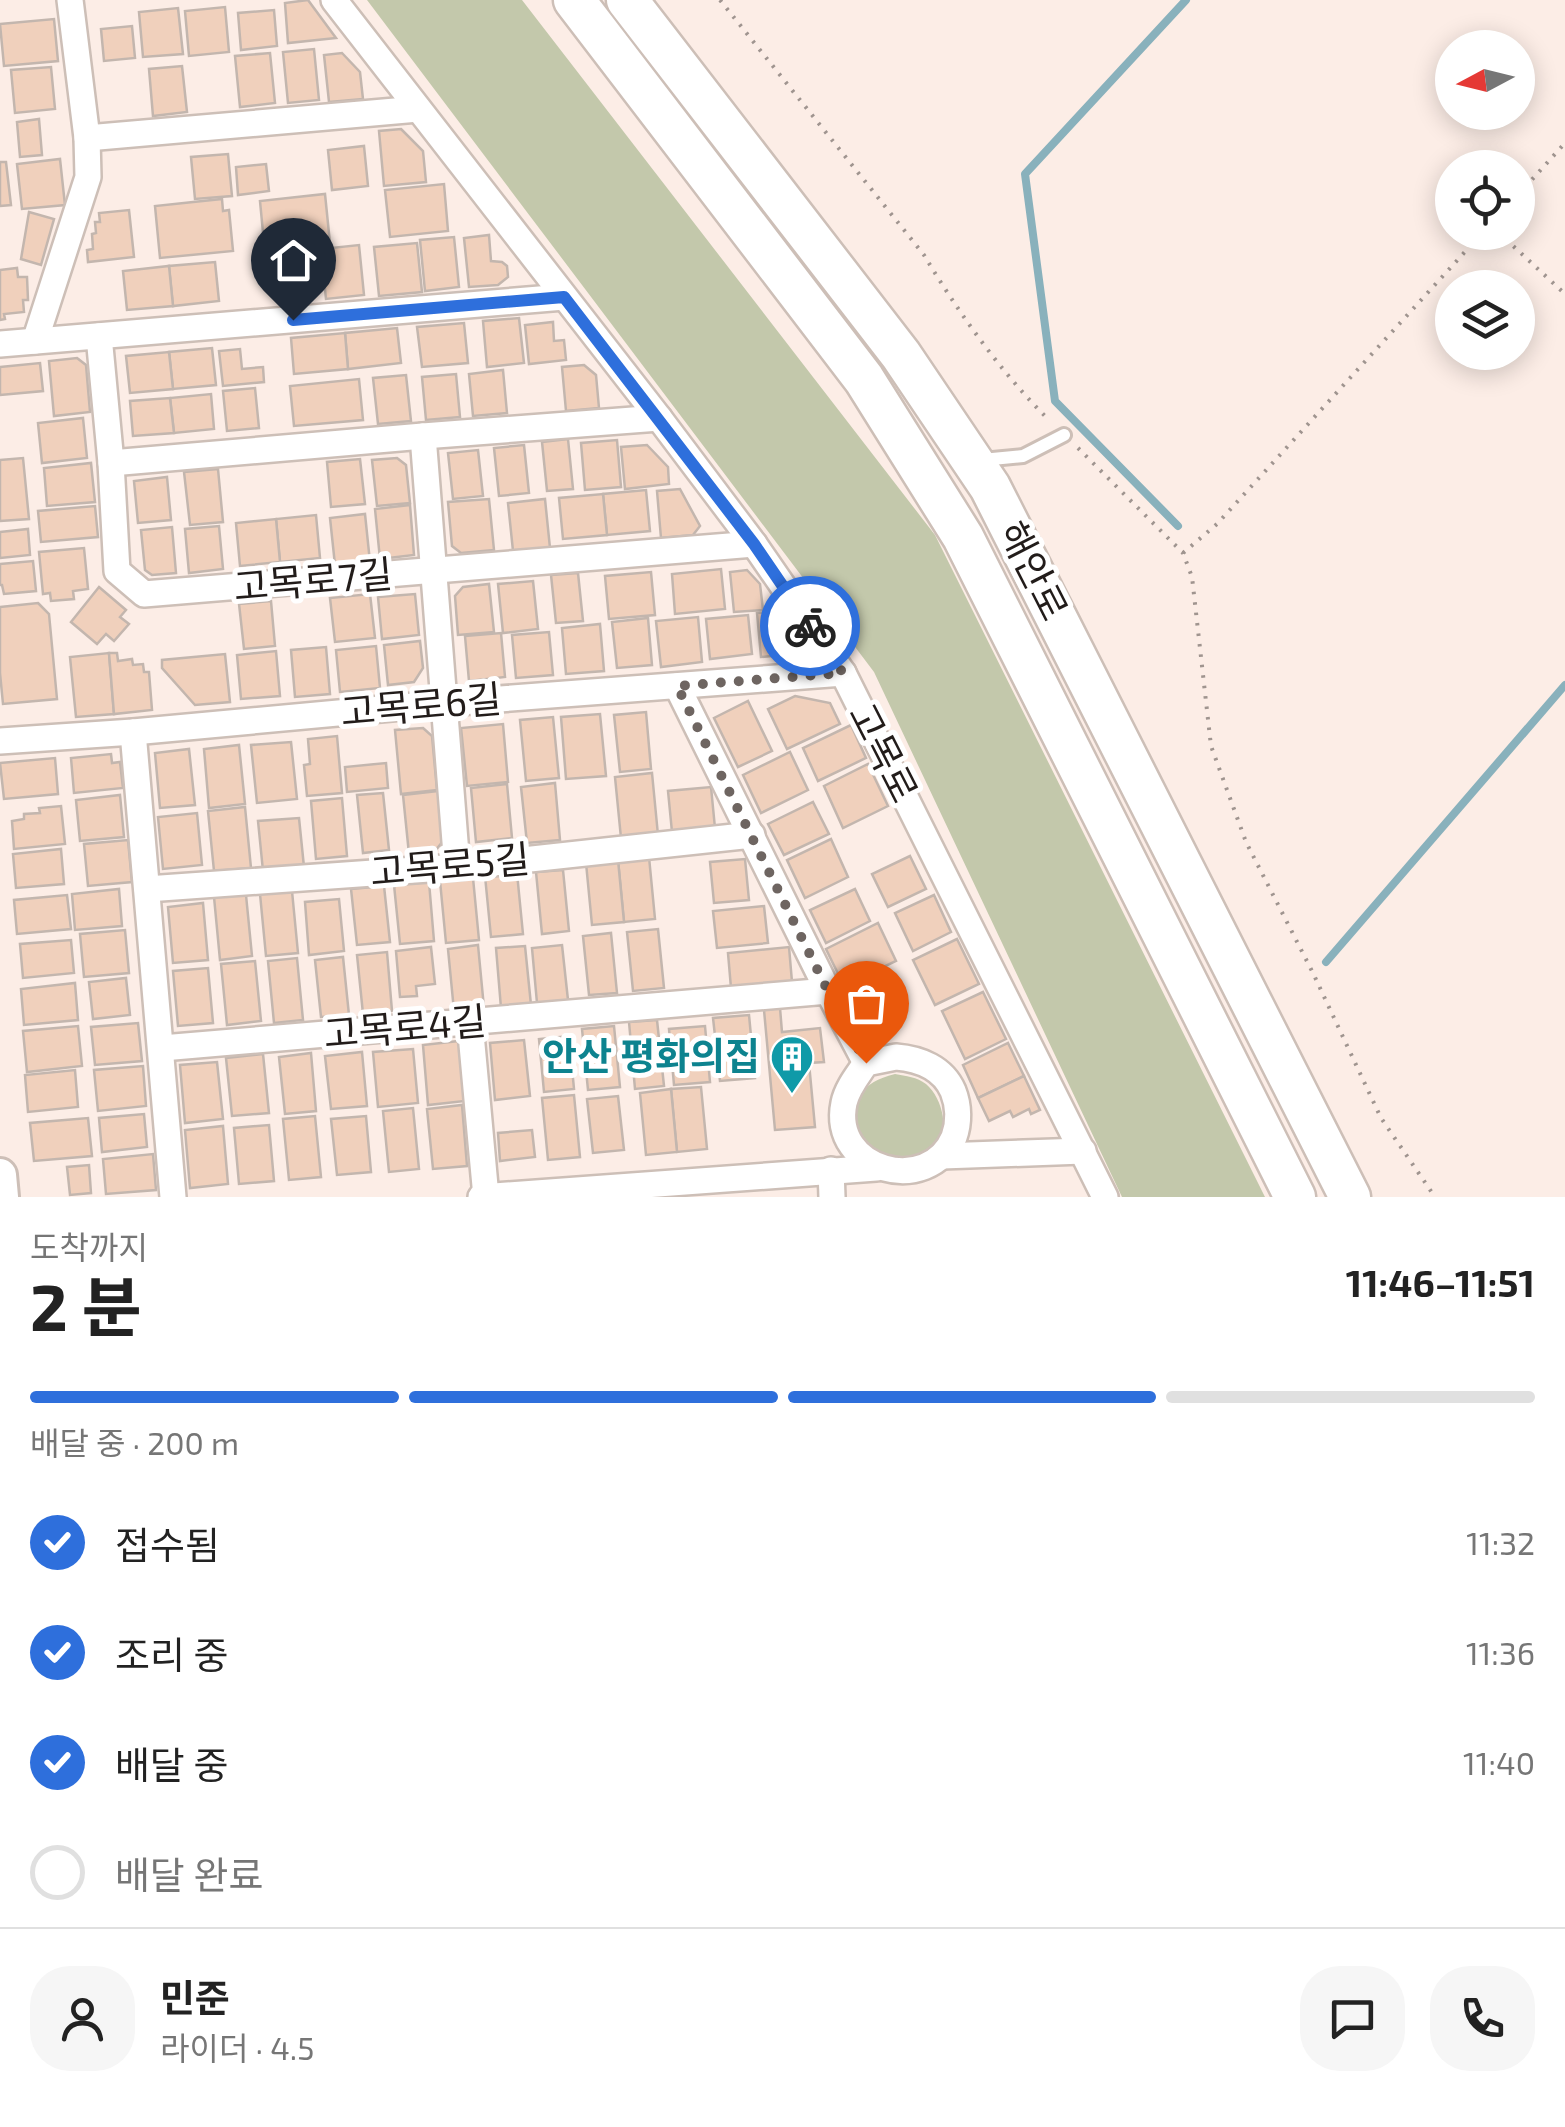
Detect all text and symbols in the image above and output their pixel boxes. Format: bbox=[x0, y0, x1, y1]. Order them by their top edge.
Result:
north arrow bbox=[1435, 30, 1535, 130]
map controls bbox=[1435, 30, 1535, 370]
button: locate bbox=[1435, 150, 1535, 250]
pin bbox=[251, 218, 336, 321]
icon: home bbox=[266, 233, 321, 288]
button: layers bbox=[1435, 270, 1535, 370]
street label: 해안로 bbox=[990, 513, 1079, 627]
street label: 고목로7길 bbox=[231, 549, 394, 609]
courier bbox=[760, 576, 860, 676]
icon: bike bbox=[783, 599, 838, 654]
street label: 고목로6길 bbox=[338, 674, 503, 734]
street label: 고목로 bbox=[840, 695, 929, 809]
street label: 고목로5길 bbox=[368, 834, 532, 894]
pin bbox=[824, 961, 909, 1064]
icon: bag bbox=[839, 976, 894, 1031]
street label: 고목로4길 bbox=[322, 996, 488, 1056]
place label: 안산 평화의집 bbox=[542, 1032, 760, 1078]
building icon: 안산 평화의집 bbox=[769, 1034, 815, 1095]
text: 도착까지 bbox=[30, 1227, 148, 1265]
text: 11:46–11:51 bbox=[1346, 1259, 1535, 1305]
text: 2 분 bbox=[30, 1266, 142, 1344]
text: 배달 중 · 200 m bbox=[30, 1423, 239, 1461]
icon: check bbox=[30, 1515, 85, 1570]
text: 접수됨 bbox=[115, 1521, 220, 1567]
text: 11:32 bbox=[1466, 1523, 1535, 1561]
icon: check bbox=[30, 1625, 85, 1680]
text: 조리 중 bbox=[115, 1631, 228, 1677]
text: 11:36 bbox=[1466, 1633, 1535, 1671]
icon: check bbox=[30, 1735, 85, 1790]
text: 배달 중 bbox=[115, 1741, 228, 1787]
text: 11:40 bbox=[1463, 1743, 1535, 1781]
text: 배달 완료 bbox=[115, 1851, 263, 1897]
button: person bbox=[30, 1966, 135, 2071]
button: chat bbox=[1300, 1966, 1405, 2071]
button: phone bbox=[1430, 1966, 1535, 2071]
text: 민준 bbox=[160, 1974, 230, 2020]
text: 라이더 · 4.5 bbox=[160, 2028, 314, 2066]

